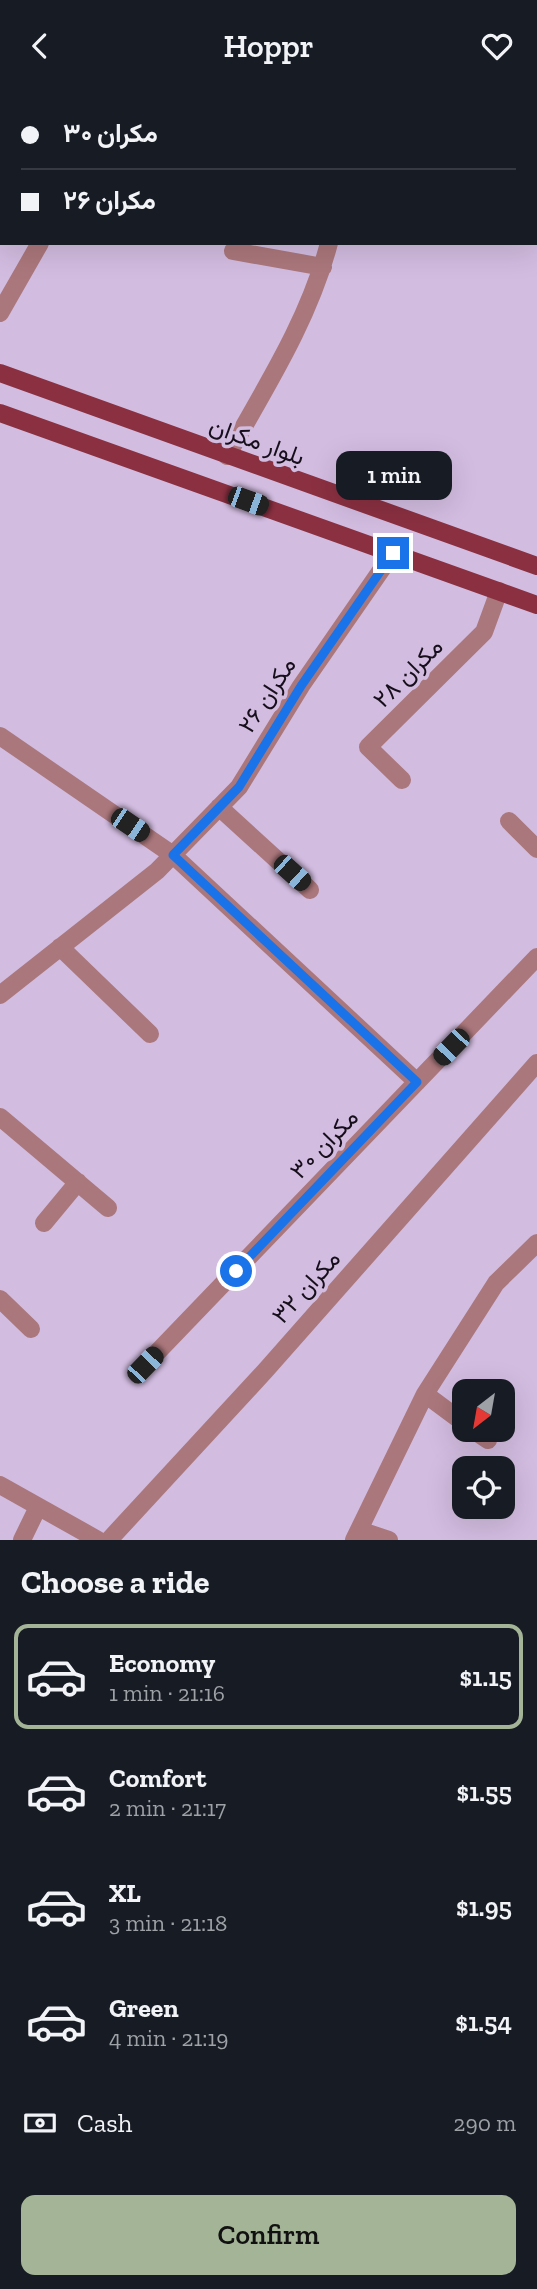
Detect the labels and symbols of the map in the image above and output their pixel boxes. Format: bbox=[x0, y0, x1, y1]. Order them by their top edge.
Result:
street label: بلوار مکران bbox=[205, 410, 309, 472]
callout: 1 min bbox=[335, 451, 451, 501]
car bbox=[225, 484, 272, 518]
route end bbox=[377, 537, 409, 569]
street label: مکران ۲۸ bbox=[367, 632, 449, 714]
street label: مکران ۲۶ bbox=[231, 652, 303, 738]
car bbox=[107, 805, 154, 845]
car bbox=[270, 851, 315, 895]
car bbox=[429, 1025, 474, 1069]
street label: مکران ۳۰ bbox=[283, 1103, 365, 1185]
street label: مکران ۳۲ bbox=[265, 1244, 347, 1330]
route start bbox=[220, 1255, 252, 1287]
car bbox=[123, 1343, 168, 1387]
north arrow bbox=[452, 1379, 514, 1442]

